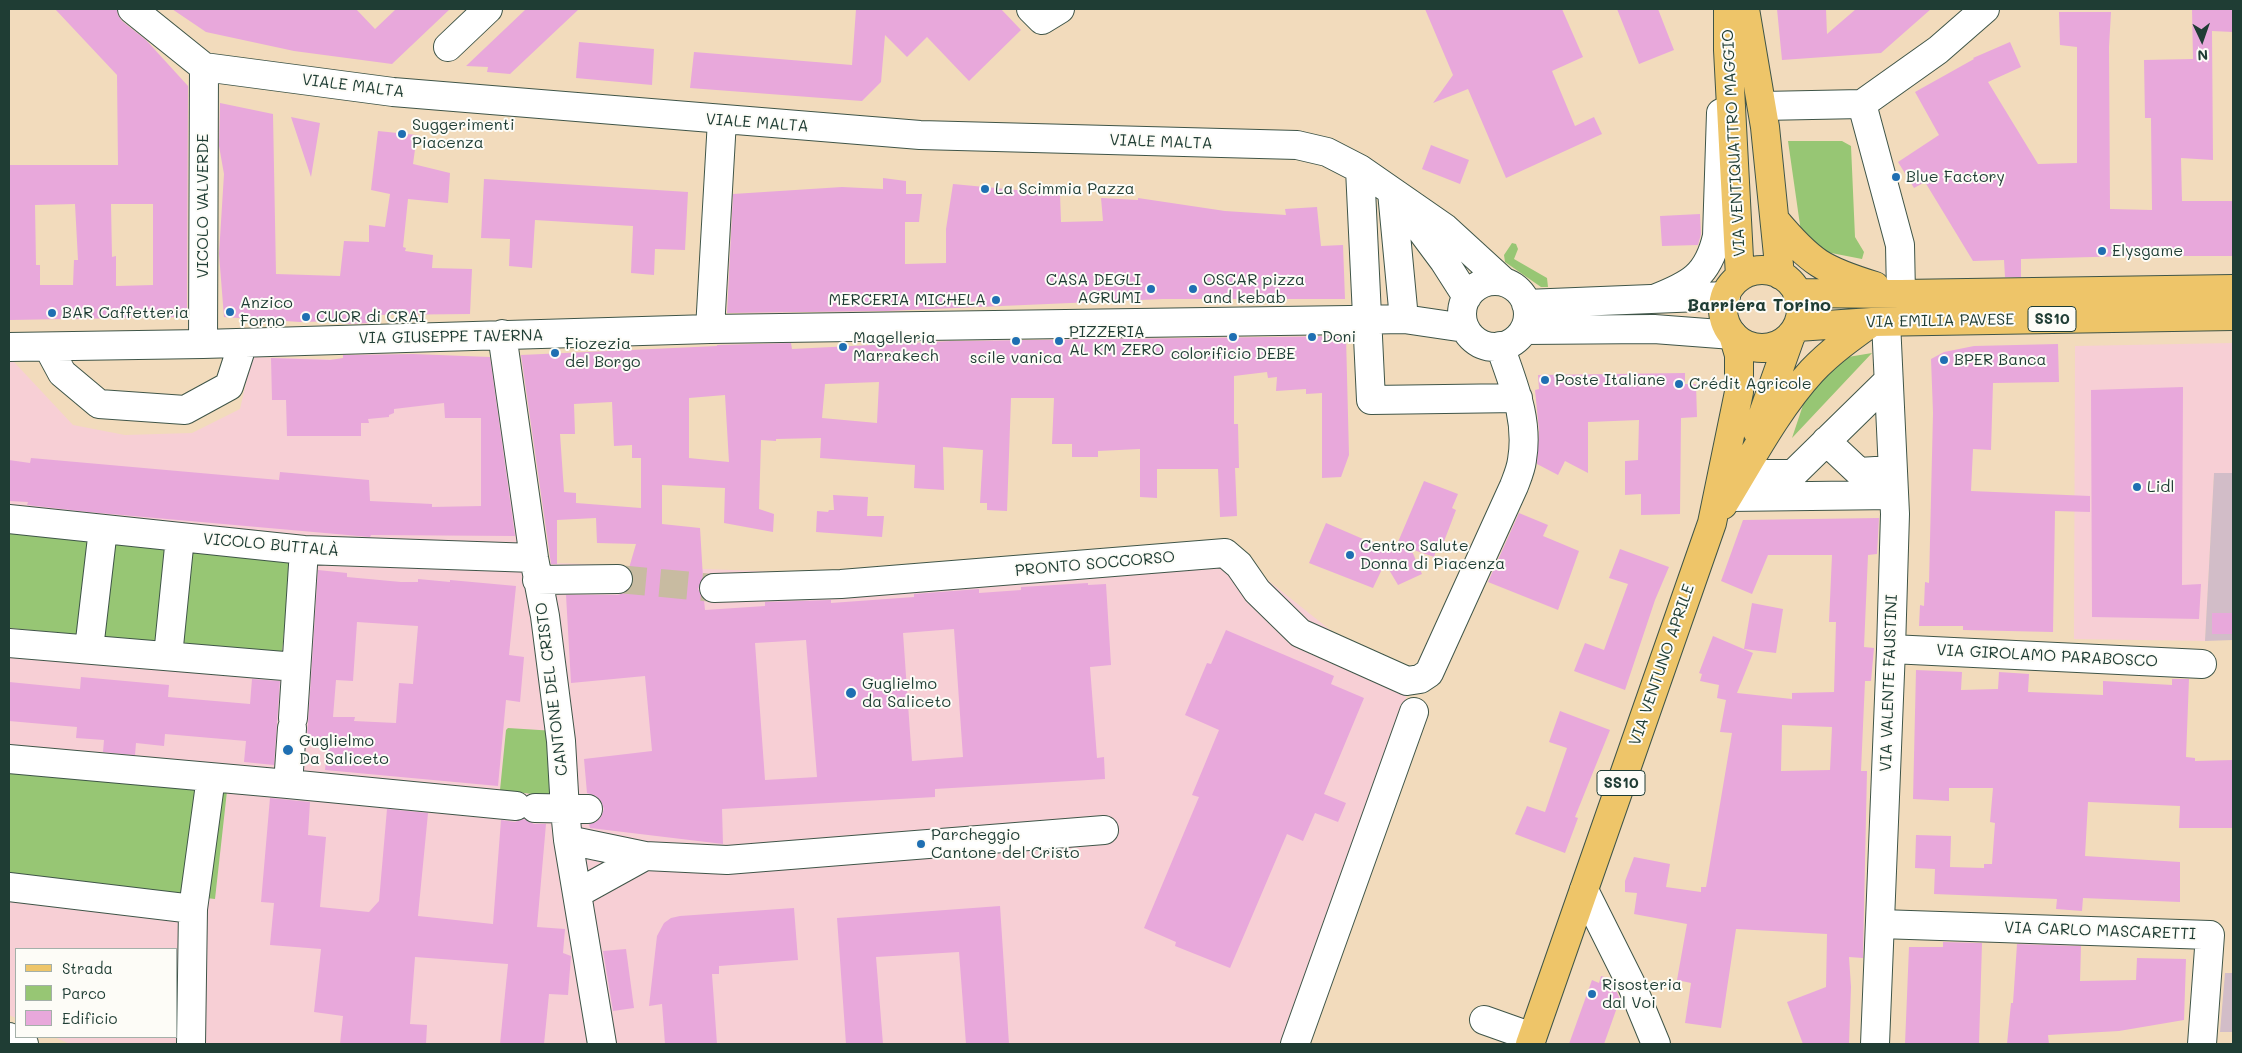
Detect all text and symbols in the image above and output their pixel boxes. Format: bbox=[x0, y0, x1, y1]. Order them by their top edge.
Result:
north arrow bbox=[2177, 15, 2227, 65]
street label: VIA VENTIQUATTRO MAGGIO bbox=[1718, 29, 1750, 257]
text: N bbox=[2197, 46, 2209, 65]
street label: VIALE MALTA bbox=[301, 70, 405, 102]
street label: VIALE MALTA bbox=[705, 110, 809, 136]
place label: Suggerimenti Piacenza bbox=[412, 115, 515, 153]
marker: Suggerimenti Piacenza bbox=[396, 128, 408, 140]
street label: VIALE MALTA bbox=[1109, 131, 1213, 153]
street label: VICOLO VALVERDE bbox=[193, 134, 213, 278]
place label: Blue Factory bbox=[1906, 167, 2005, 187]
marker: Blue Factory bbox=[1890, 171, 1902, 183]
place label: La Scimmia Pazza bbox=[995, 179, 1135, 199]
marker: La Scimmia Pazza bbox=[979, 183, 991, 195]
place label: Elysgame bbox=[2112, 241, 2183, 261]
marker: Elysgame bbox=[2096, 245, 2108, 257]
place label: CASA DEGLI AGRUMI bbox=[1046, 270, 1141, 308]
place label: OSCAR pizza and kebab bbox=[1203, 270, 1305, 308]
marker: CASA DEGLI AGRUMI bbox=[1145, 283, 1157, 295]
marker: OSCAR pizza and kebab bbox=[1187, 283, 1199, 295]
place label: MERCERIA MICHELA bbox=[829, 290, 986, 310]
place label: Anzico Forno bbox=[240, 293, 293, 331]
marker: MERCERIA MICHELA bbox=[990, 294, 1002, 306]
district label: Barriera Torino bbox=[1687, 294, 1831, 316]
place label: BAR Caffetteria bbox=[62, 303, 189, 323]
marker: Anzico Forno bbox=[224, 306, 236, 318]
road number: SS10 bbox=[2028, 306, 2076, 332]
marker: BAR Caffetteria bbox=[46, 307, 58, 319]
place label: CUOR di CRAI bbox=[316, 307, 426, 327]
street label: VIA EMILIA PAVESE bbox=[1865, 310, 2015, 332]
marker: CUOR di CRAI bbox=[300, 311, 312, 323]
place label: PIZZERIA AL KM ZERO bbox=[1069, 322, 1164, 360]
street label: VIA GIUSEPPE TAVERNA bbox=[358, 326, 544, 348]
place label: Doni bbox=[1322, 327, 1356, 347]
place label: Magelleria Marrakech bbox=[853, 328, 939, 366]
marker: colorificio DEBE bbox=[1227, 331, 1239, 343]
marker: Doni bbox=[1306, 331, 1318, 343]
place label: Fiozezia del Borgo bbox=[565, 334, 640, 372]
marker: scile vanica bbox=[1010, 335, 1022, 347]
marker: PIZZERIA AL KM ZERO bbox=[1053, 335, 1065, 347]
marker: Magelleria Marrakech bbox=[837, 341, 849, 353]
place label: colorificio DEBE bbox=[1171, 344, 1295, 364]
marker: Fiozezia del Borgo bbox=[549, 347, 561, 359]
place label: scile vanica bbox=[970, 348, 1062, 368]
place label: BPER Banca bbox=[1954, 350, 2046, 370]
marker: BPER Banca bbox=[1938, 354, 1950, 366]
place label: Poste Italiane bbox=[1555, 370, 1666, 390]
marker: Poste Italiane bbox=[1539, 374, 1551, 386]
place label: Crédit Agricole bbox=[1689, 374, 1812, 394]
marker: Crédit Agricole bbox=[1673, 378, 1685, 390]
place label: Lidl bbox=[2147, 477, 2174, 497]
marker: Lidl bbox=[2131, 481, 2143, 493]
street label: VICOLO BUTTALÀ bbox=[202, 529, 340, 561]
place label: Centro Salute Donna di Piacenza bbox=[1360, 536, 1505, 574]
street label: PRONTO SOCCORSO bbox=[1014, 547, 1176, 581]
marker: Centro Salute Donna di Piacenza bbox=[1344, 549, 1356, 561]
street label: VIA VENTUNO APRILE bbox=[1625, 582, 1699, 748]
street label: VIA VALENTE FAUSTINI bbox=[1876, 594, 1902, 772]
street label: CANTONE DEL CRISTO bbox=[532, 601, 572, 777]
street label: VIA GIROLAMO PARABOSCO bbox=[1936, 641, 2158, 671]
place label: Guglielmo da Saliceto bbox=[862, 674, 951, 712]
marker: Guglielmo da Saliceto bbox=[844, 686, 858, 700]
place label: Guglielmo Da Saliceto bbox=[299, 731, 389, 769]
marker: Guglielmo Da Saliceto bbox=[281, 743, 295, 757]
road number: SS10 bbox=[1597, 770, 1645, 796]
place label: Parcheggio Cantone del Cristo bbox=[931, 825, 1080, 863]
marker: Parcheggio Cantone del Cristo bbox=[915, 838, 927, 850]
street label: VIA CARLO MASCARETTI bbox=[2004, 918, 2196, 944]
legend bbox=[15, 948, 178, 1038]
text: Strada bbox=[62, 958, 113, 978]
place label: Risosteria dal Voi bbox=[1602, 975, 1682, 1013]
text: Parco bbox=[62, 983, 106, 1003]
marker: Risosteria dal Voi bbox=[1586, 988, 1598, 1000]
text: Edificio bbox=[62, 1008, 117, 1028]

